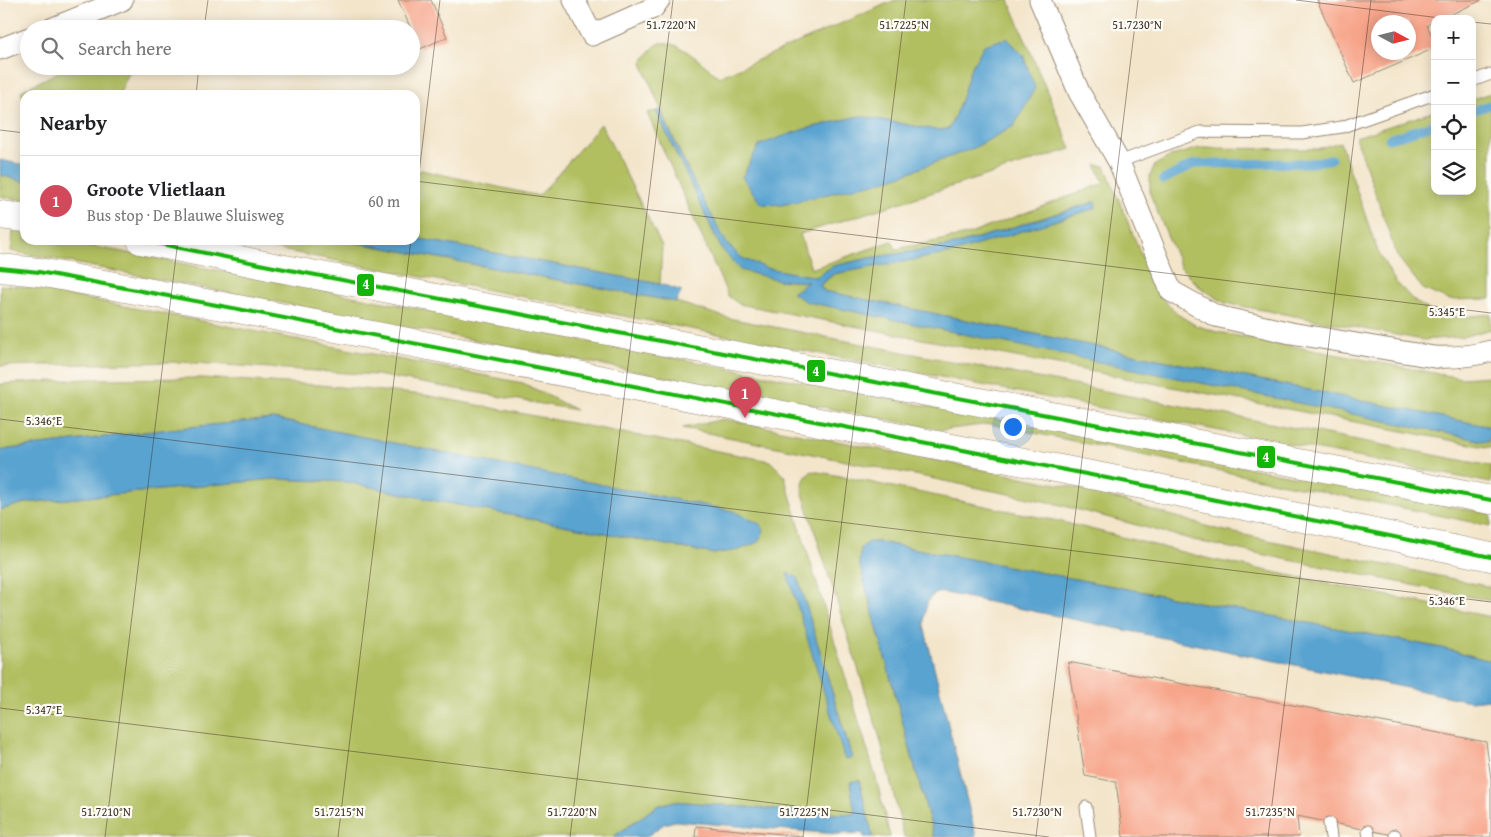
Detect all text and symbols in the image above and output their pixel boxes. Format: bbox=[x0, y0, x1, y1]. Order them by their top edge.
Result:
north arrow bbox=[1371, 15, 1416, 60]
map controls bbox=[1431, 15, 1476, 195]
button: + bbox=[1431, 15, 1476, 60]
text: 51.7220°N bbox=[646, 16, 696, 33]
text: 51.7225°N bbox=[879, 16, 929, 33]
text: 51.7230°N bbox=[1112, 16, 1162, 33]
search box bbox=[20, 20, 420, 75]
icon: search bbox=[38, 34, 66, 62]
text: Search here bbox=[78, 34, 172, 62]
button: − bbox=[1431, 60, 1476, 105]
button: locate bbox=[1431, 105, 1476, 150]
text: Nearby bbox=[40, 107, 107, 138]
button: layers bbox=[1431, 150, 1476, 195]
text: Groote Vlietlaan bbox=[87, 175, 226, 203]
text: 1 bbox=[52, 189, 60, 213]
text: 60 m bbox=[368, 189, 400, 213]
text: Bus stop · De Blauwe Sluisweg bbox=[87, 203, 284, 227]
line badge: 4 bbox=[356, 273, 375, 297]
text: 4 bbox=[362, 274, 370, 294]
text: 5.345°E bbox=[1429, 303, 1465, 320]
line badge: 4 bbox=[806, 359, 826, 383]
text: 4 bbox=[812, 361, 820, 381]
pin: 1 bbox=[729, 377, 761, 418]
text: 5.346°E bbox=[26, 412, 62, 429]
your location bbox=[1000, 414, 1026, 440]
line badge: 4 bbox=[1256, 445, 1276, 469]
text: 4 bbox=[1262, 447, 1270, 467]
text: 5.346°E bbox=[1429, 592, 1465, 609]
text: 5.347°E bbox=[26, 701, 62, 718]
text: 51.7210°N bbox=[81, 803, 131, 820]
text: 51.7215°N bbox=[314, 803, 364, 820]
text: 51.7220°N bbox=[547, 803, 597, 820]
text: 51.7225°N bbox=[779, 803, 829, 820]
text: 51.7230°N bbox=[1012, 803, 1062, 820]
text: 51.7235°N bbox=[1245, 803, 1295, 820]

